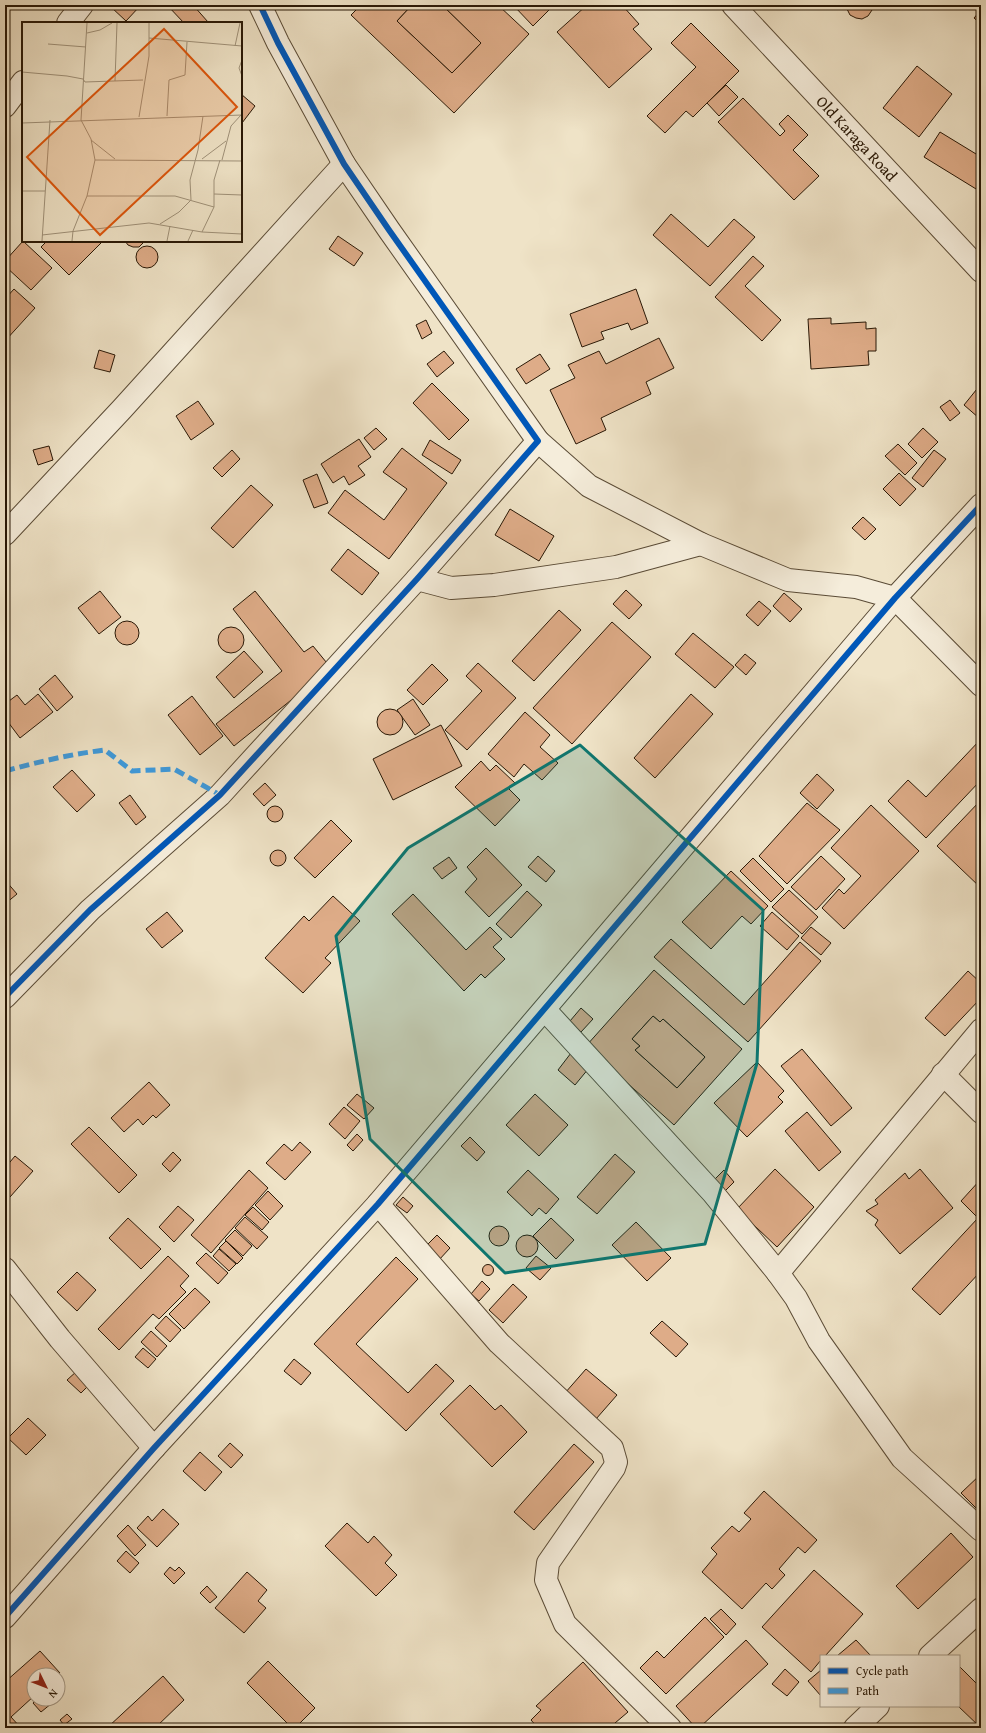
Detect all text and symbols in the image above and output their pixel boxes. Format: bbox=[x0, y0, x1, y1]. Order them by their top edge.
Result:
inset map bbox=[22, 22, 242, 242]
street label: Old Karaga Road bbox=[811, 90, 904, 187]
legend bbox=[820, 1655, 960, 1707]
text: Cycle path bbox=[856, 1662, 909, 1679]
north arrow bbox=[26, 1667, 66, 1707]
text: Path bbox=[856, 1682, 879, 1699]
text: N bbox=[45, 1686, 62, 1702]

